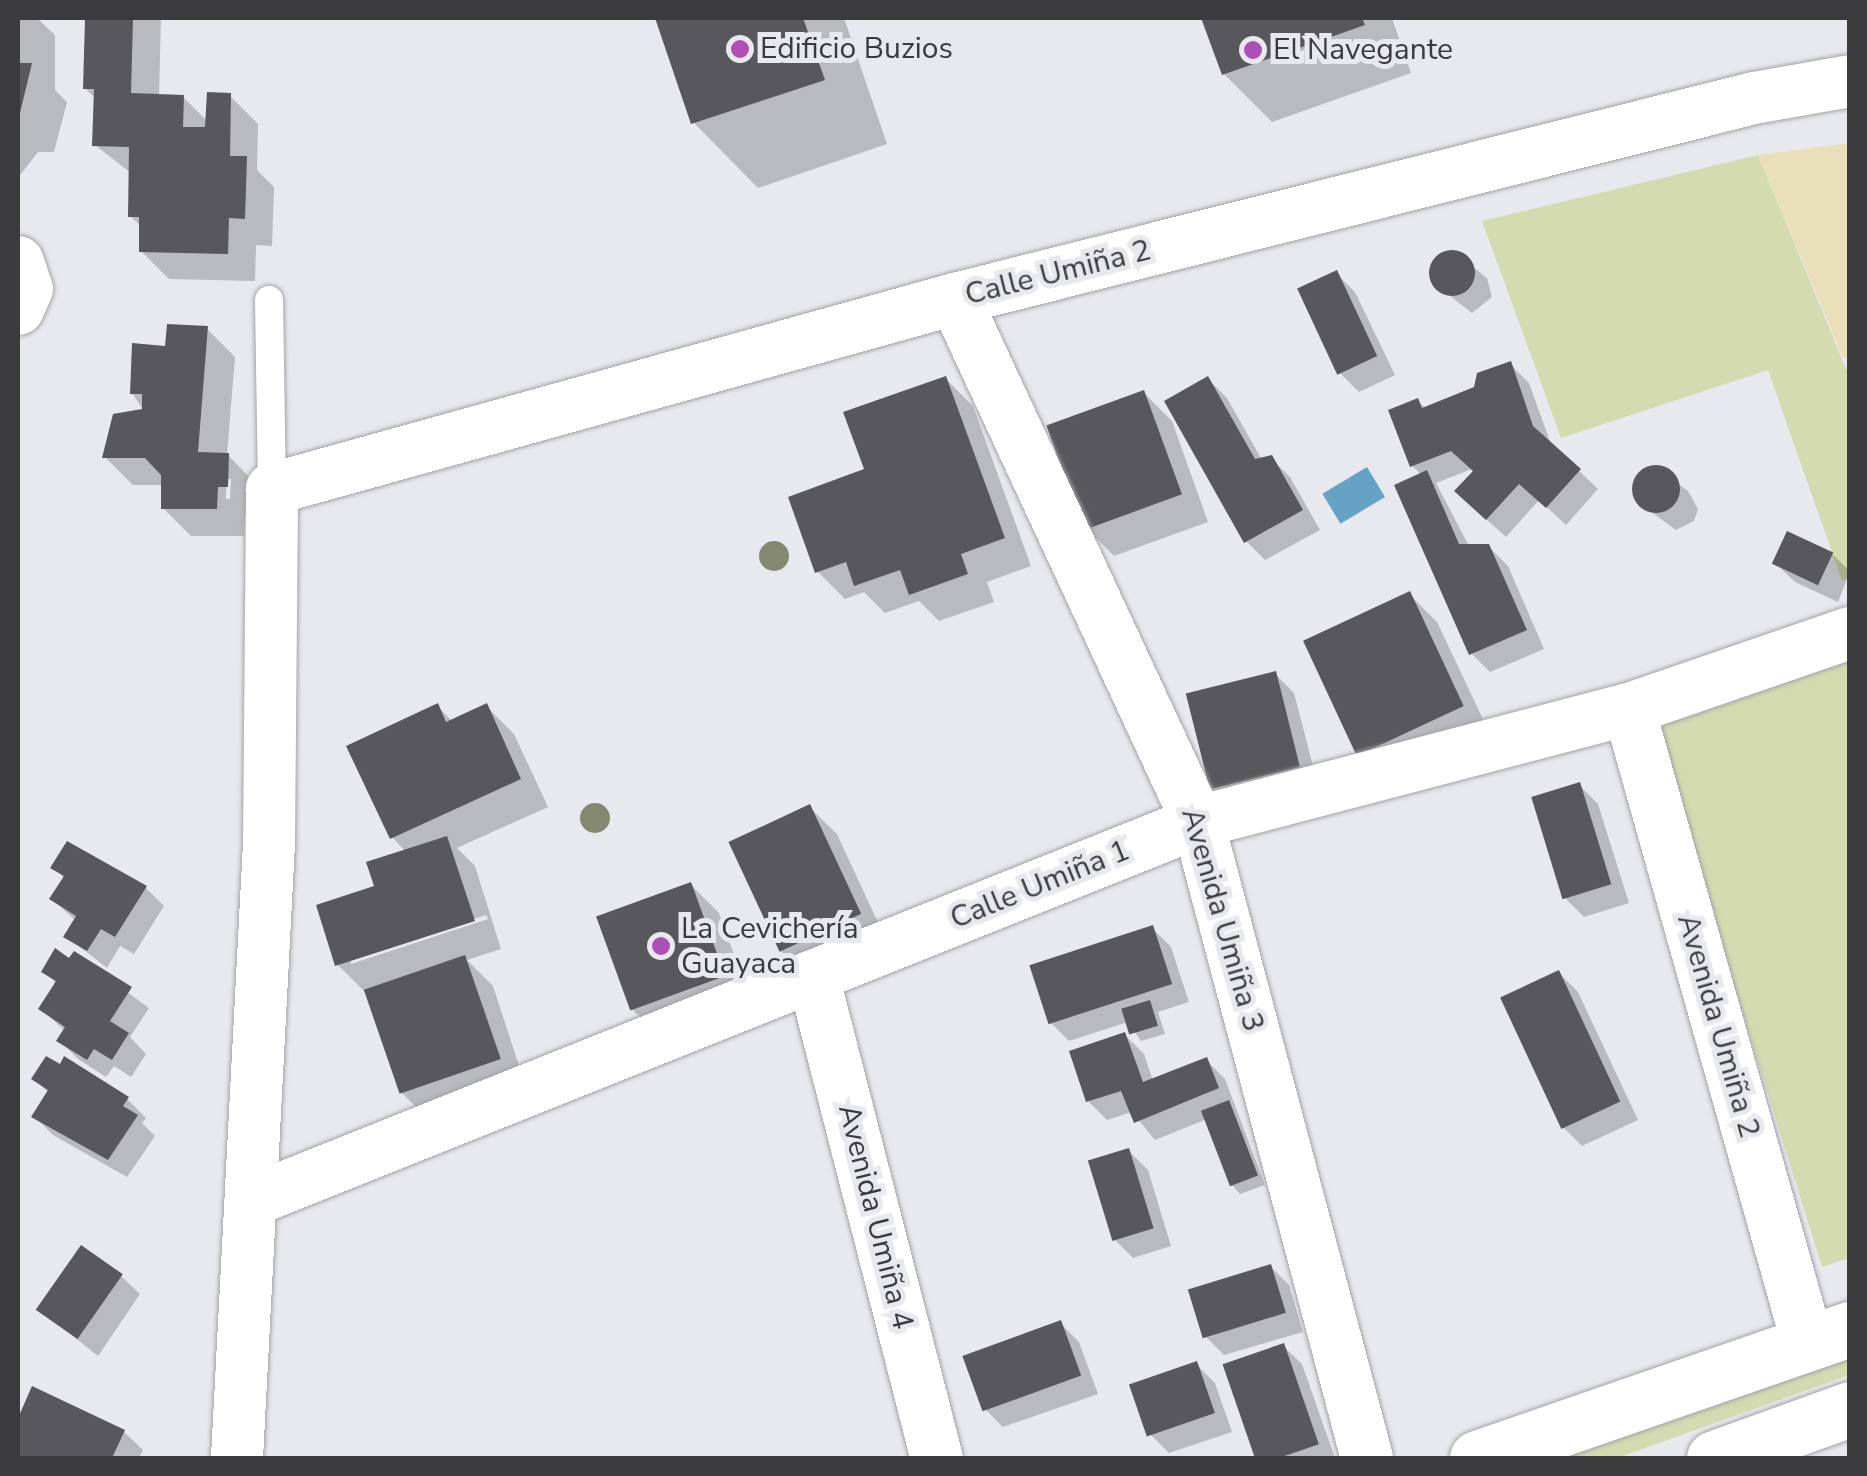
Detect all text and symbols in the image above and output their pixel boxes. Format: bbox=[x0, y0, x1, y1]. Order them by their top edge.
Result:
place label: Edificio Buzios bbox=[760, 31, 953, 67]
place label: El Navegante bbox=[1273, 32, 1453, 68]
marker: Edificio Buzios bbox=[729, 38, 751, 60]
marker: El Navegante bbox=[1242, 39, 1264, 61]
street label: Calle Umiña 2 bbox=[961, 233, 1155, 313]
street label: Avenida Umiña 3 bbox=[1173, 804, 1271, 1036]
street label: Calle Umiña 1 bbox=[945, 833, 1135, 937]
street label: Avenida Umiña 2 bbox=[1669, 910, 1767, 1142]
place label: La Cevichería Guayaca bbox=[681, 911, 859, 982]
marker: La Cevichería Guayaca bbox=[650, 935, 672, 957]
street label: Avenida Umiña 4 bbox=[830, 1101, 920, 1333]

